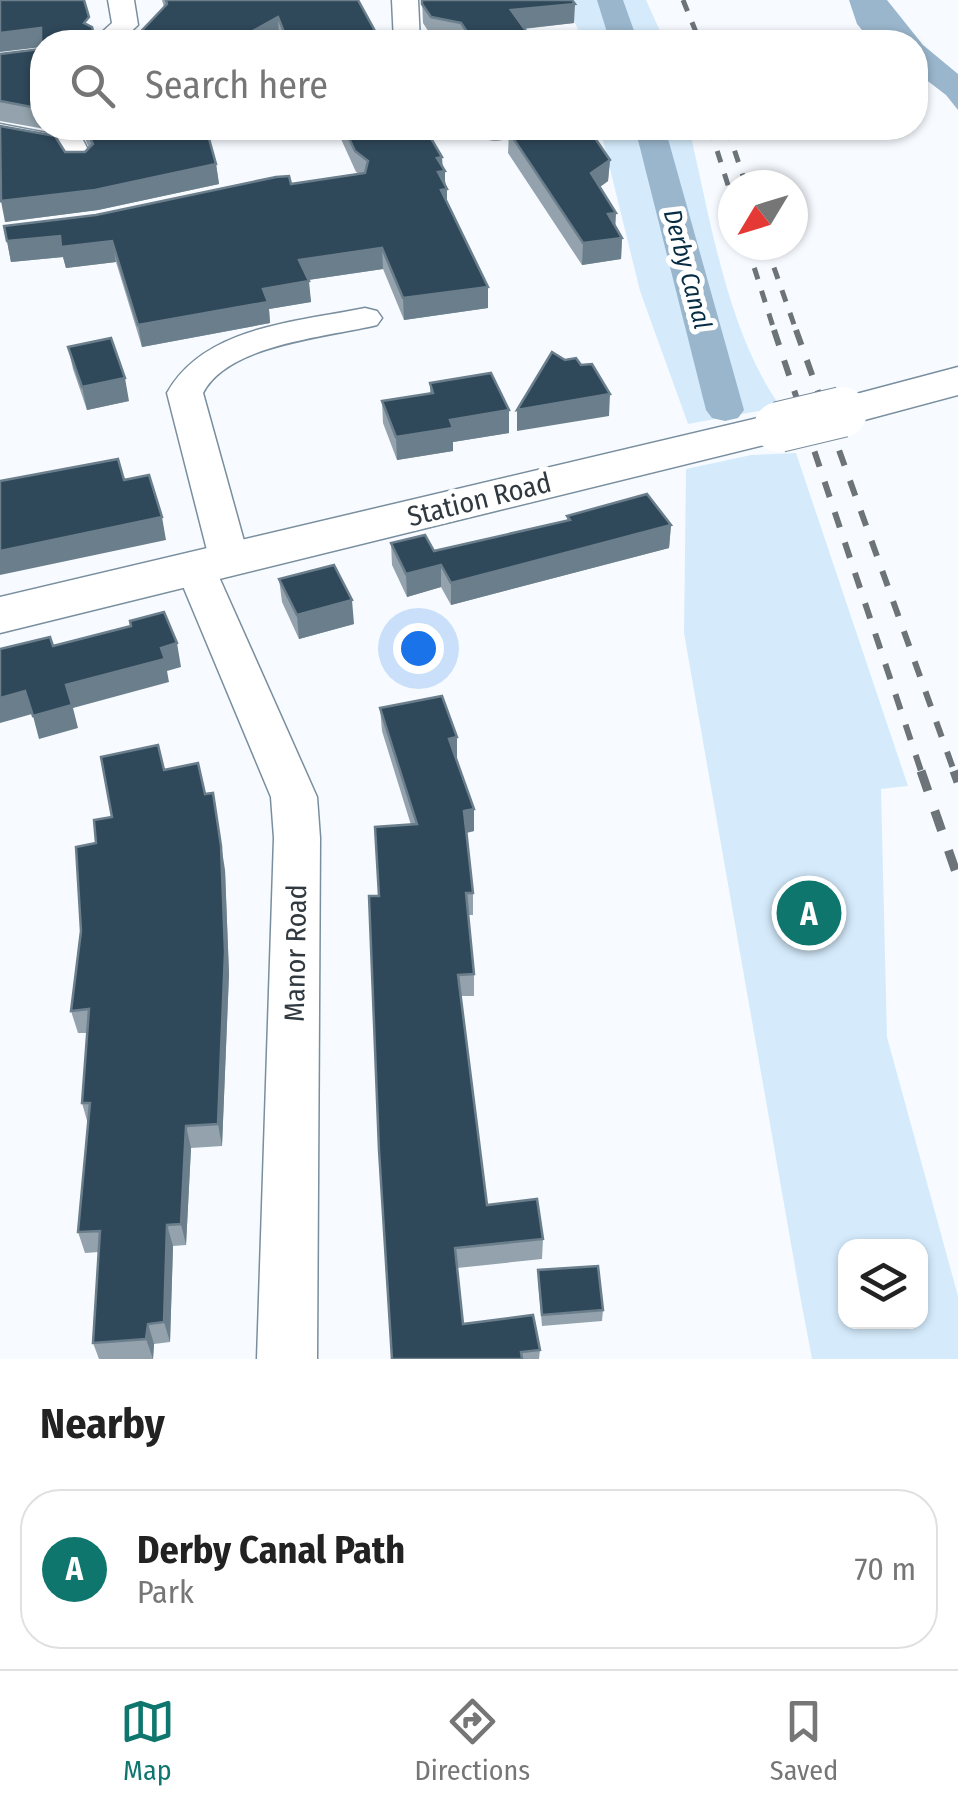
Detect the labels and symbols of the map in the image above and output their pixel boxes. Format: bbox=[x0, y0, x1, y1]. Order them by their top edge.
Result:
north arrow bbox=[718, 170, 808, 260]
water label: Derby Canal bbox=[657, 206, 717, 332]
street label: Station Road bbox=[404, 466, 554, 533]
your location bbox=[393, 623, 444, 674]
pin: A bbox=[776, 876, 842, 950]
street label: Manor Road bbox=[278, 884, 313, 1022]

